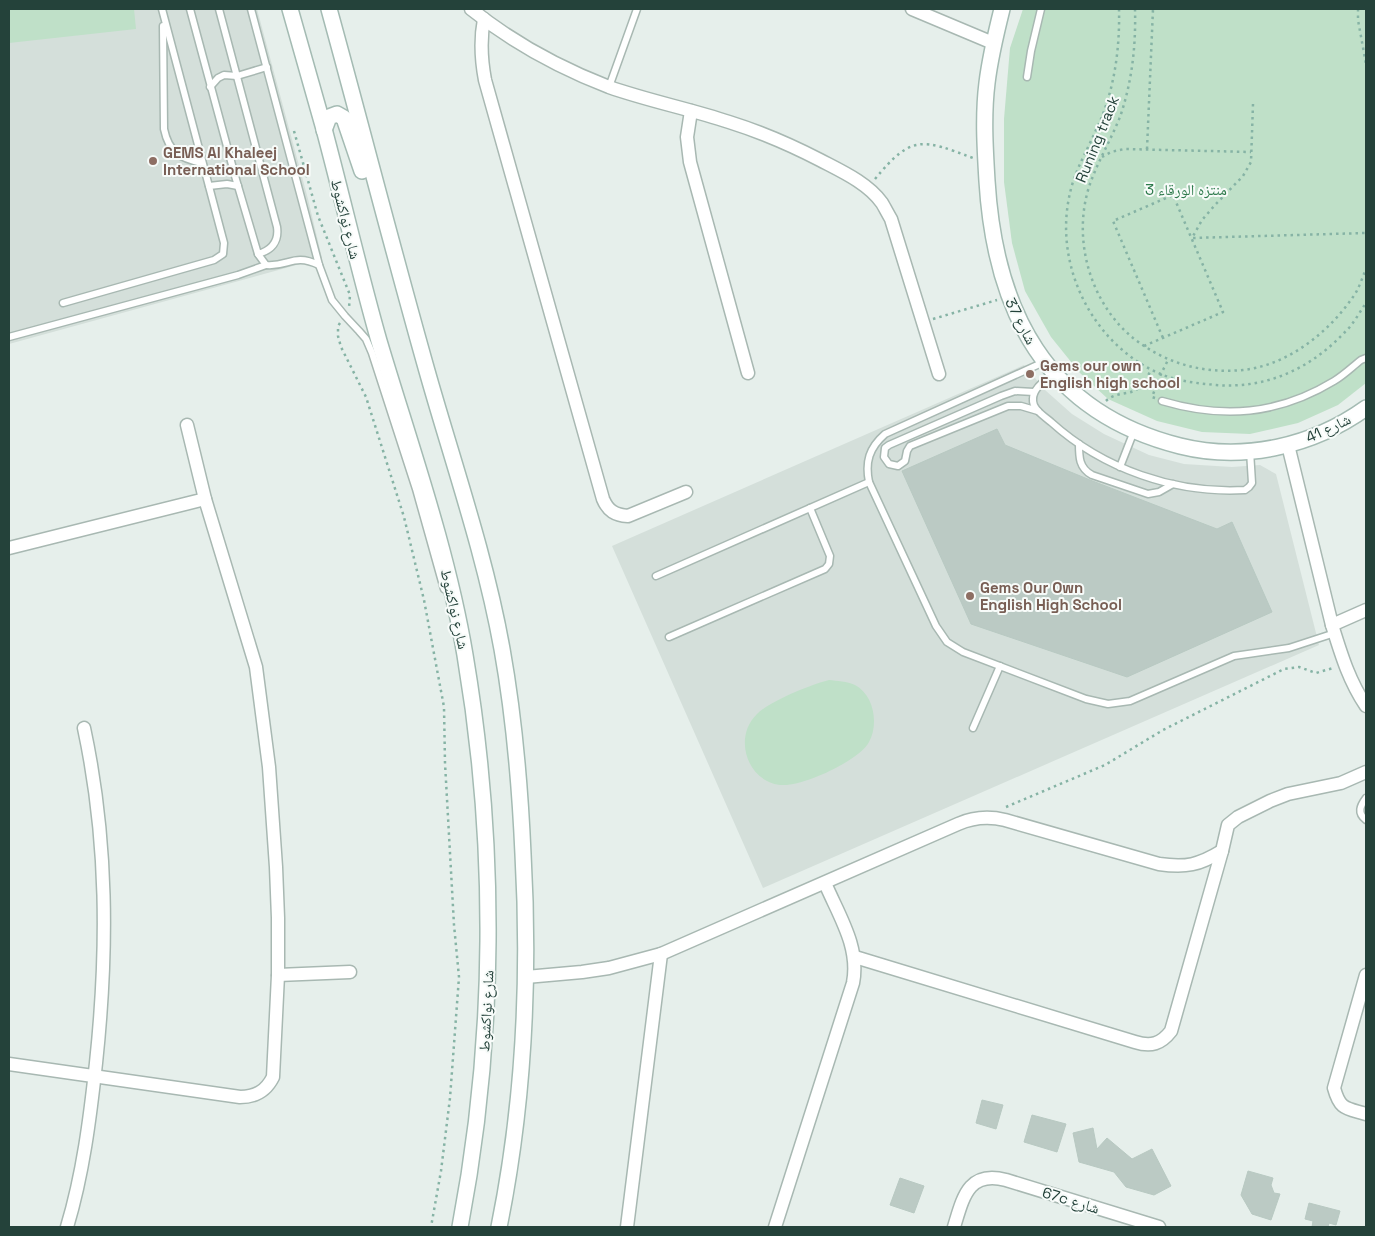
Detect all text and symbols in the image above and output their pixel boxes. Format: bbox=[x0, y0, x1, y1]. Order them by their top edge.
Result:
street label: Runing track bbox=[1071, 93, 1123, 185]
place label: GEMS Al Khaleej International School bbox=[163, 143, 310, 179]
marker: GEMS Al Khaleej International School bbox=[147, 155, 159, 167]
street label: شارع نواكشوط bbox=[326, 177, 365, 261]
park label: منتزه الورقاء 3 bbox=[1145, 180, 1227, 199]
street label: شارع 37 bbox=[1000, 294, 1041, 348]
place label: Gems our own English high school bbox=[1040, 356, 1180, 392]
marker: Gems our own English high school bbox=[1024, 368, 1036, 380]
street label: شارع 41 bbox=[1302, 409, 1354, 448]
street label: شارع نواكشوط bbox=[436, 567, 473, 651]
place label: Gems Our Own English High School bbox=[980, 578, 1122, 614]
marker: Gems Our Own English High School bbox=[964, 590, 976, 602]
street label: شارع نواكشوط bbox=[474, 970, 499, 1052]
street label: 67c شارع bbox=[1040, 1182, 1102, 1219]

